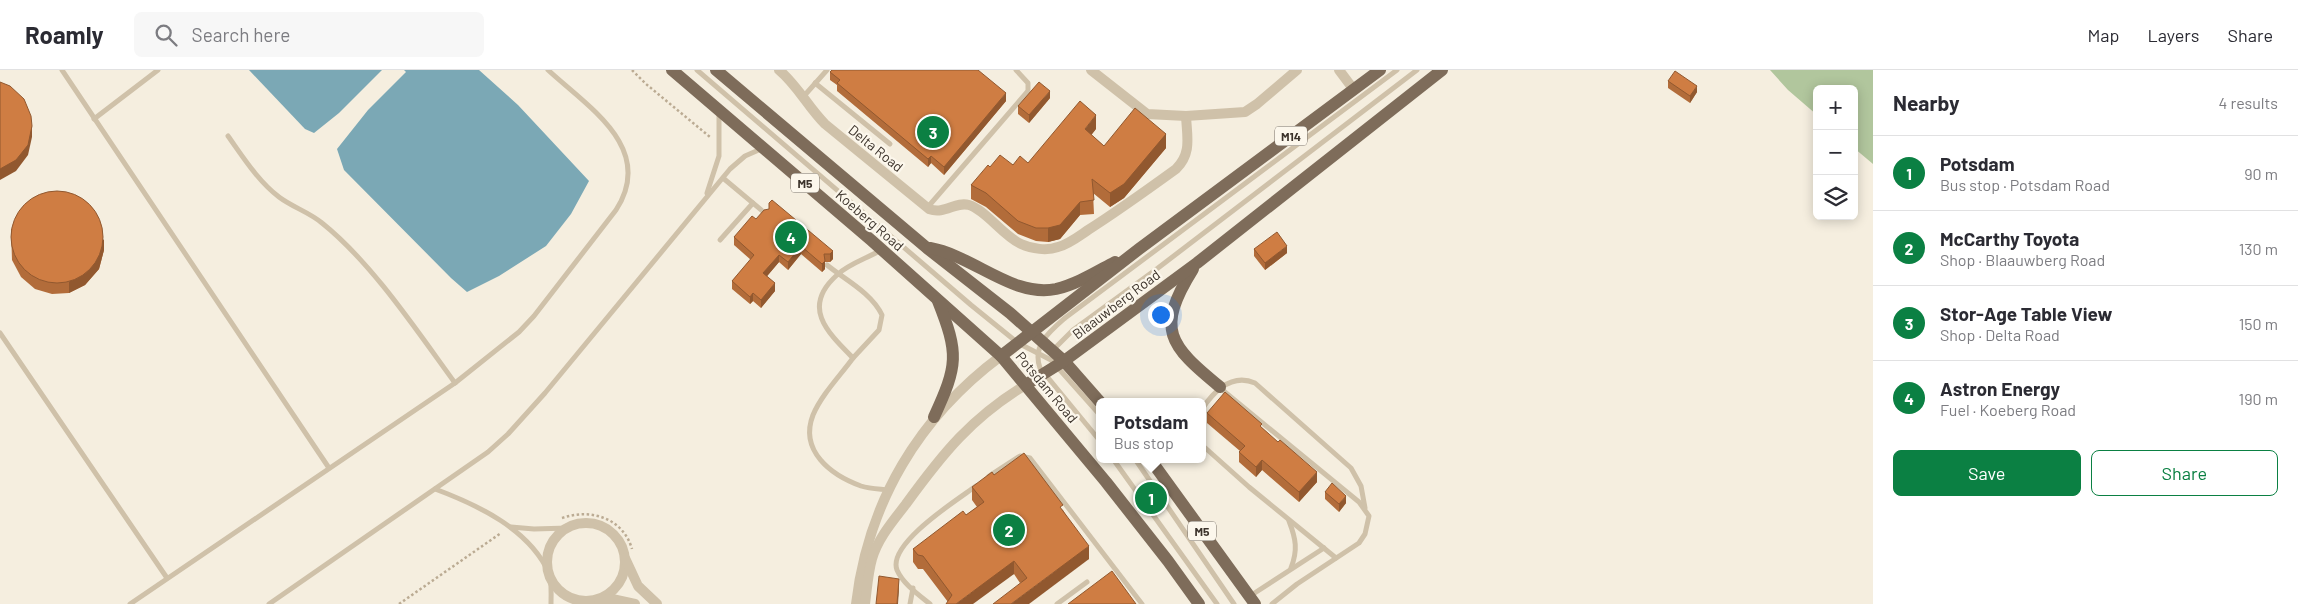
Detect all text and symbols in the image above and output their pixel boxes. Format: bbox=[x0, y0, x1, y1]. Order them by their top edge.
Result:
search box bbox=[134, 12, 484, 57]
text: Roamly bbox=[25, 20, 104, 49]
icon: search bbox=[152, 21, 180, 49]
text: Search here bbox=[192, 23, 290, 46]
text: Map bbox=[2087, 24, 2119, 46]
text: Layers bbox=[2147, 24, 2200, 46]
text: Share bbox=[2228, 24, 2273, 46]
map controls bbox=[1813, 85, 1858, 220]
button: + bbox=[1813, 85, 1858, 130]
text: Nearby bbox=[1893, 90, 1959, 115]
text: 4 results bbox=[2218, 93, 2278, 112]
pin: 3 bbox=[917, 113, 949, 151]
street label: Delta Road bbox=[845, 121, 907, 175]
road number: M14 bbox=[1275, 126, 1307, 146]
button: − bbox=[1813, 130, 1858, 175]
text: Potsdam bbox=[1940, 152, 2015, 175]
text: 1 bbox=[1906, 164, 1912, 183]
text: 90 m bbox=[2244, 164, 2278, 183]
road number: M5 bbox=[791, 174, 819, 192]
button: layers bbox=[1813, 175, 1858, 220]
text: Bus stop · Potsdam Road bbox=[1940, 175, 2110, 194]
street label: Koeberg Road bbox=[832, 186, 908, 254]
pin: 4 bbox=[775, 218, 807, 256]
text: McCarthy Toyota bbox=[1940, 227, 2079, 250]
text: 2 bbox=[1905, 239, 1913, 258]
text: 130 m bbox=[2239, 239, 2278, 258]
text: Shop · Blaauwberg Road bbox=[1940, 250, 2105, 269]
street label: Blaauwberg Road bbox=[1069, 266, 1163, 342]
your location bbox=[1148, 302, 1174, 328]
text: Stor-Age Table View bbox=[1940, 302, 2112, 325]
text: 3 bbox=[1905, 314, 1913, 333]
text: 150 m bbox=[2239, 314, 2278, 333]
text: Shop · Delta Road bbox=[1940, 325, 2060, 344]
street label: Potsdam Road bbox=[1012, 348, 1082, 426]
text: Astron Energy bbox=[1940, 377, 2060, 400]
text: 4 bbox=[1904, 389, 1914, 408]
text: 190 m bbox=[2239, 389, 2278, 408]
popup bbox=[1096, 398, 1206, 463]
text: Fuel · Koeberg Road bbox=[1940, 400, 2076, 419]
text: Potsdam bbox=[1114, 410, 1188, 433]
text: Bus stop bbox=[1114, 433, 1174, 452]
button: Save bbox=[1893, 450, 2081, 496]
button: Share bbox=[2091, 450, 2278, 496]
pin: 1 bbox=[1135, 479, 1167, 517]
pin: 2 bbox=[993, 511, 1025, 549]
road number: M5 bbox=[1188, 522, 1216, 541]

